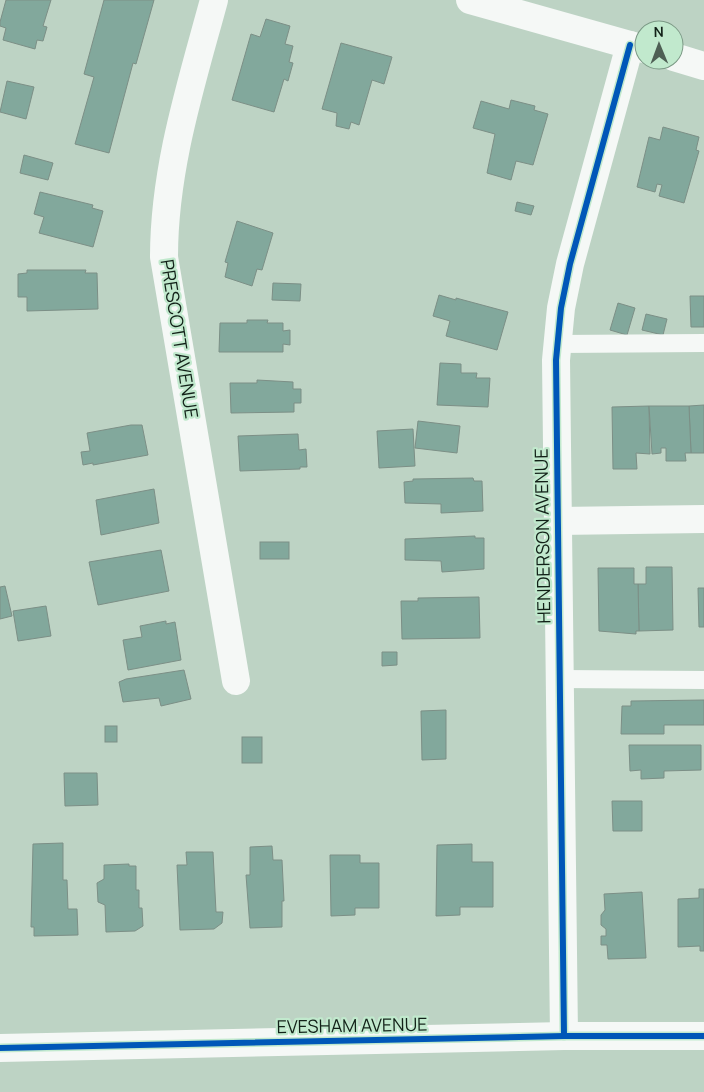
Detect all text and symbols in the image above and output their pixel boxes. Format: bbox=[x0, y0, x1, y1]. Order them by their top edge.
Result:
north arrow bbox=[634, 20, 684, 70]
text: N bbox=[654, 22, 664, 41]
street label: PRESCOTT AVENUE bbox=[156, 258, 204, 420]
street label: HENDERSON AVENUE bbox=[528, 448, 556, 624]
street label: EVESHAM AVENUE bbox=[276, 1012, 428, 1038]

